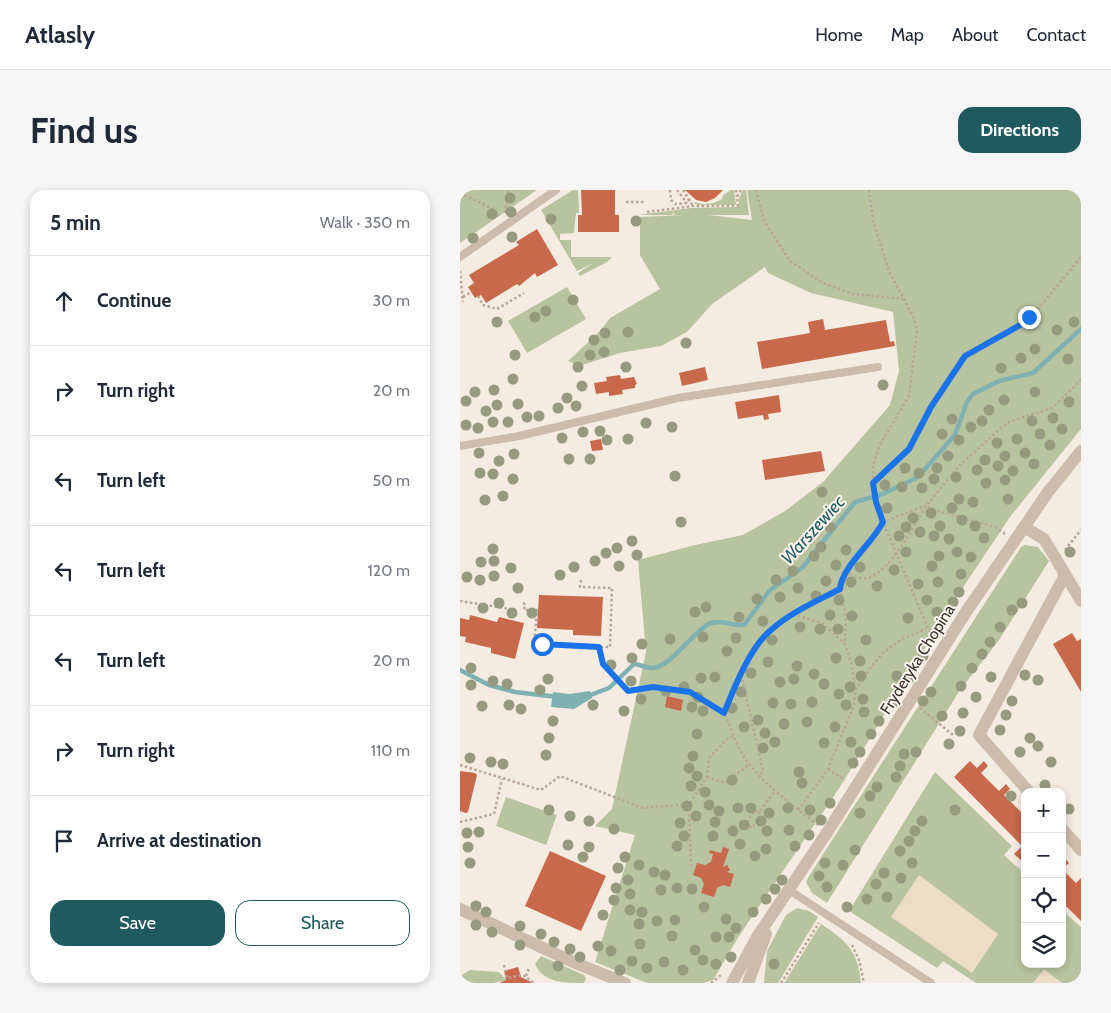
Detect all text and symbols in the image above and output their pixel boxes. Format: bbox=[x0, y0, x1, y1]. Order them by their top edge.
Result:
text: Atlasly bbox=[25, 20, 95, 49]
text: Home bbox=[815, 24, 863, 46]
text: Map bbox=[891, 24, 924, 46]
text: About bbox=[952, 24, 998, 46]
text: Contact bbox=[1026, 24, 1086, 46]
button: Directions bbox=[958, 107, 1081, 153]
text: Find us bbox=[30, 109, 138, 152]
text: 5 min bbox=[50, 210, 101, 235]
text: Walk · 350 m bbox=[320, 213, 410, 232]
icon: ahead bbox=[50, 287, 78, 315]
text: Continue bbox=[97, 289, 171, 312]
text: 30 m bbox=[373, 291, 410, 310]
route end bbox=[1018, 306, 1041, 329]
icon: right bbox=[50, 377, 78, 405]
text: Turn right bbox=[97, 379, 175, 402]
text: 20 m bbox=[373, 381, 410, 400]
icon: left bbox=[50, 467, 78, 495]
text: Turn left bbox=[97, 469, 165, 492]
text: 50 m bbox=[373, 471, 410, 490]
water label: Warszewiec bbox=[776, 491, 850, 569]
icon: left bbox=[50, 557, 78, 585]
text: Turn left bbox=[97, 559, 165, 582]
text: 120 m bbox=[368, 561, 410, 580]
street label: Fryderyka Chopina bbox=[876, 601, 959, 718]
route start bbox=[531, 633, 554, 656]
icon: left bbox=[50, 647, 78, 675]
text: Turn left bbox=[97, 649, 165, 672]
text: 20 m bbox=[373, 651, 410, 670]
icon: right bbox=[50, 737, 78, 765]
text: Turn right bbox=[97, 739, 175, 762]
text: 110 m bbox=[371, 741, 410, 760]
map controls bbox=[1021, 788, 1066, 968]
button: + bbox=[1021, 788, 1066, 833]
icon: arrive bbox=[50, 827, 78, 855]
text: Arrive at destination bbox=[97, 829, 261, 852]
button: − bbox=[1021, 833, 1066, 878]
button: locate bbox=[1021, 878, 1066, 923]
button: Save bbox=[50, 900, 225, 946]
button: Share bbox=[235, 900, 410, 946]
button: layers bbox=[1021, 923, 1066, 968]

